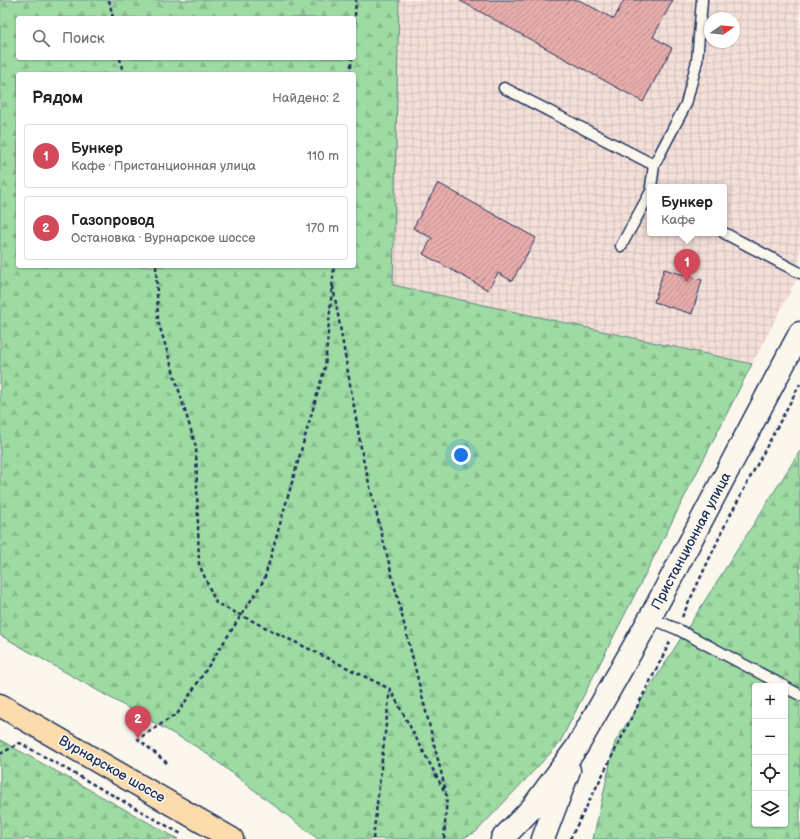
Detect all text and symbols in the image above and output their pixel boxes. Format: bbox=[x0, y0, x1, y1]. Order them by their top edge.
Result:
north arrow bbox=[704, 12, 740, 48]
search box bbox=[16, 16, 356, 60]
icon: search bbox=[30, 27, 52, 49]
text: Поиск bbox=[62, 29, 105, 48]
text: Рядом bbox=[32, 88, 83, 108]
text: Найдено: 2 bbox=[272, 90, 340, 106]
text: Бункер bbox=[71, 139, 123, 158]
text: 1 bbox=[43, 148, 49, 164]
text: 110 m bbox=[307, 148, 339, 164]
text: Кафе · Пристанционная улица bbox=[71, 158, 256, 174]
popup bbox=[647, 184, 727, 236]
text: Бункер bbox=[661, 193, 713, 212]
text: Газопровод bbox=[71, 211, 154, 230]
text: Кафе bbox=[661, 212, 695, 228]
text: 2 bbox=[42, 220, 50, 236]
text: 170 m bbox=[306, 220, 339, 236]
text: Остановка · Вурнарское шоссе bbox=[71, 230, 255, 246]
pin: 1 bbox=[674, 249, 700, 282]
your location bbox=[451, 445, 471, 465]
street label: Пристанционная улица bbox=[648, 469, 735, 613]
map controls bbox=[752, 683, 788, 827]
button: + bbox=[752, 683, 788, 719]
pin: 2 bbox=[125, 706, 151, 739]
button: − bbox=[752, 719, 788, 755]
street label: Вурнарское шоссе bbox=[56, 732, 168, 806]
button: locate bbox=[752, 755, 788, 791]
button: layers bbox=[752, 791, 788, 827]

